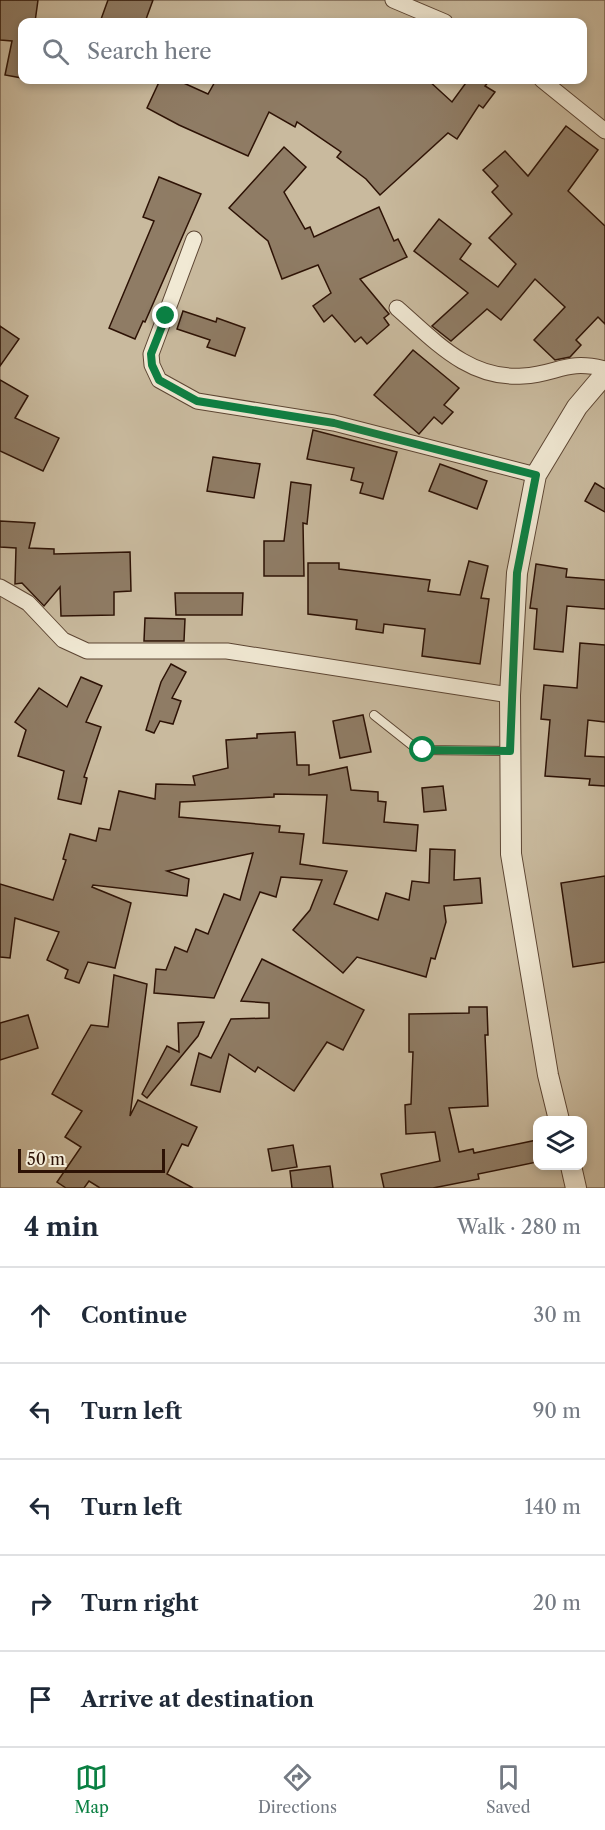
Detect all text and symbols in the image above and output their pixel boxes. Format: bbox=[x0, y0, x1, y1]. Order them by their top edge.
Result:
search box bbox=[18, 18, 587, 84]
icon: search bbox=[39, 35, 72, 68]
text: Search here bbox=[87, 38, 212, 65]
route end bbox=[152, 302, 178, 328]
route start bbox=[409, 736, 435, 762]
map controls bbox=[533, 1116, 587, 1170]
button: layers bbox=[533, 1116, 587, 1170]
scale bar bbox=[18, 1146, 165, 1174]
text: 50 m bbox=[27, 1149, 65, 1169]
text: 4 min bbox=[24, 1211, 99, 1243]
text: Walk · 280 m bbox=[457, 1215, 581, 1239]
icon: ahead bbox=[24, 1299, 57, 1332]
text: Continue bbox=[81, 1302, 187, 1329]
text: 30 m bbox=[533, 1303, 581, 1327]
icon: left bbox=[24, 1395, 57, 1428]
text: Turn left bbox=[81, 1398, 182, 1425]
text: 90 m bbox=[533, 1399, 581, 1423]
icon: left bbox=[24, 1491, 57, 1524]
text: Turn left bbox=[81, 1494, 182, 1521]
text: 140 m bbox=[524, 1495, 581, 1519]
icon: right bbox=[24, 1587, 57, 1620]
text: Turn right bbox=[81, 1590, 199, 1617]
text: 20 m bbox=[533, 1591, 581, 1615]
icon: arrive bbox=[24, 1683, 57, 1716]
text: Arrive at destination bbox=[81, 1686, 314, 1713]
tab: Map bbox=[75, 1761, 109, 1817]
tab: Directions bbox=[258, 1761, 337, 1817]
tab: Saved bbox=[486, 1761, 530, 1817]

